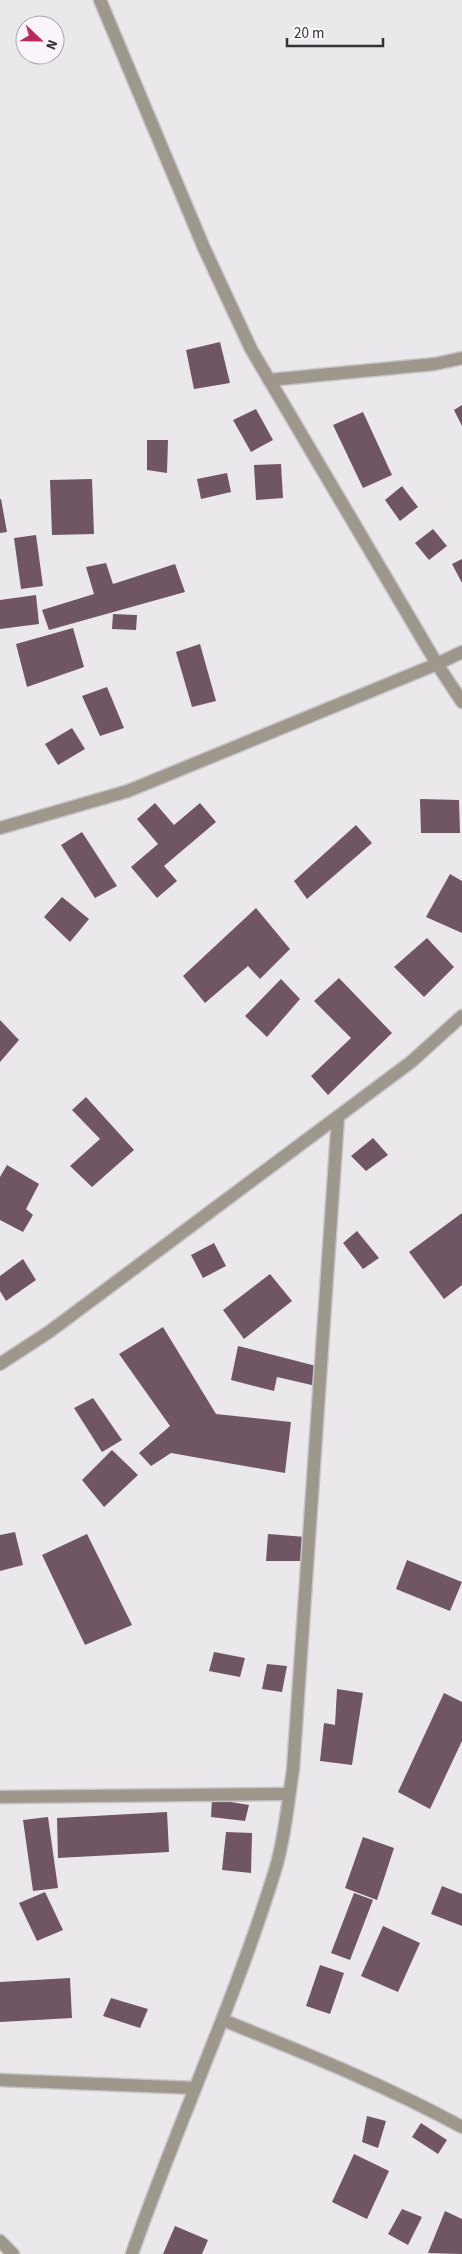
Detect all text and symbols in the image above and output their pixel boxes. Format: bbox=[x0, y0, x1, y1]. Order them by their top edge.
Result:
north arrow bbox=[15, 15, 65, 65]
scale bar bbox=[287, 15, 383, 47]
text: 20 m bbox=[294, 23, 324, 44]
text: N bbox=[40, 36, 62, 53]

